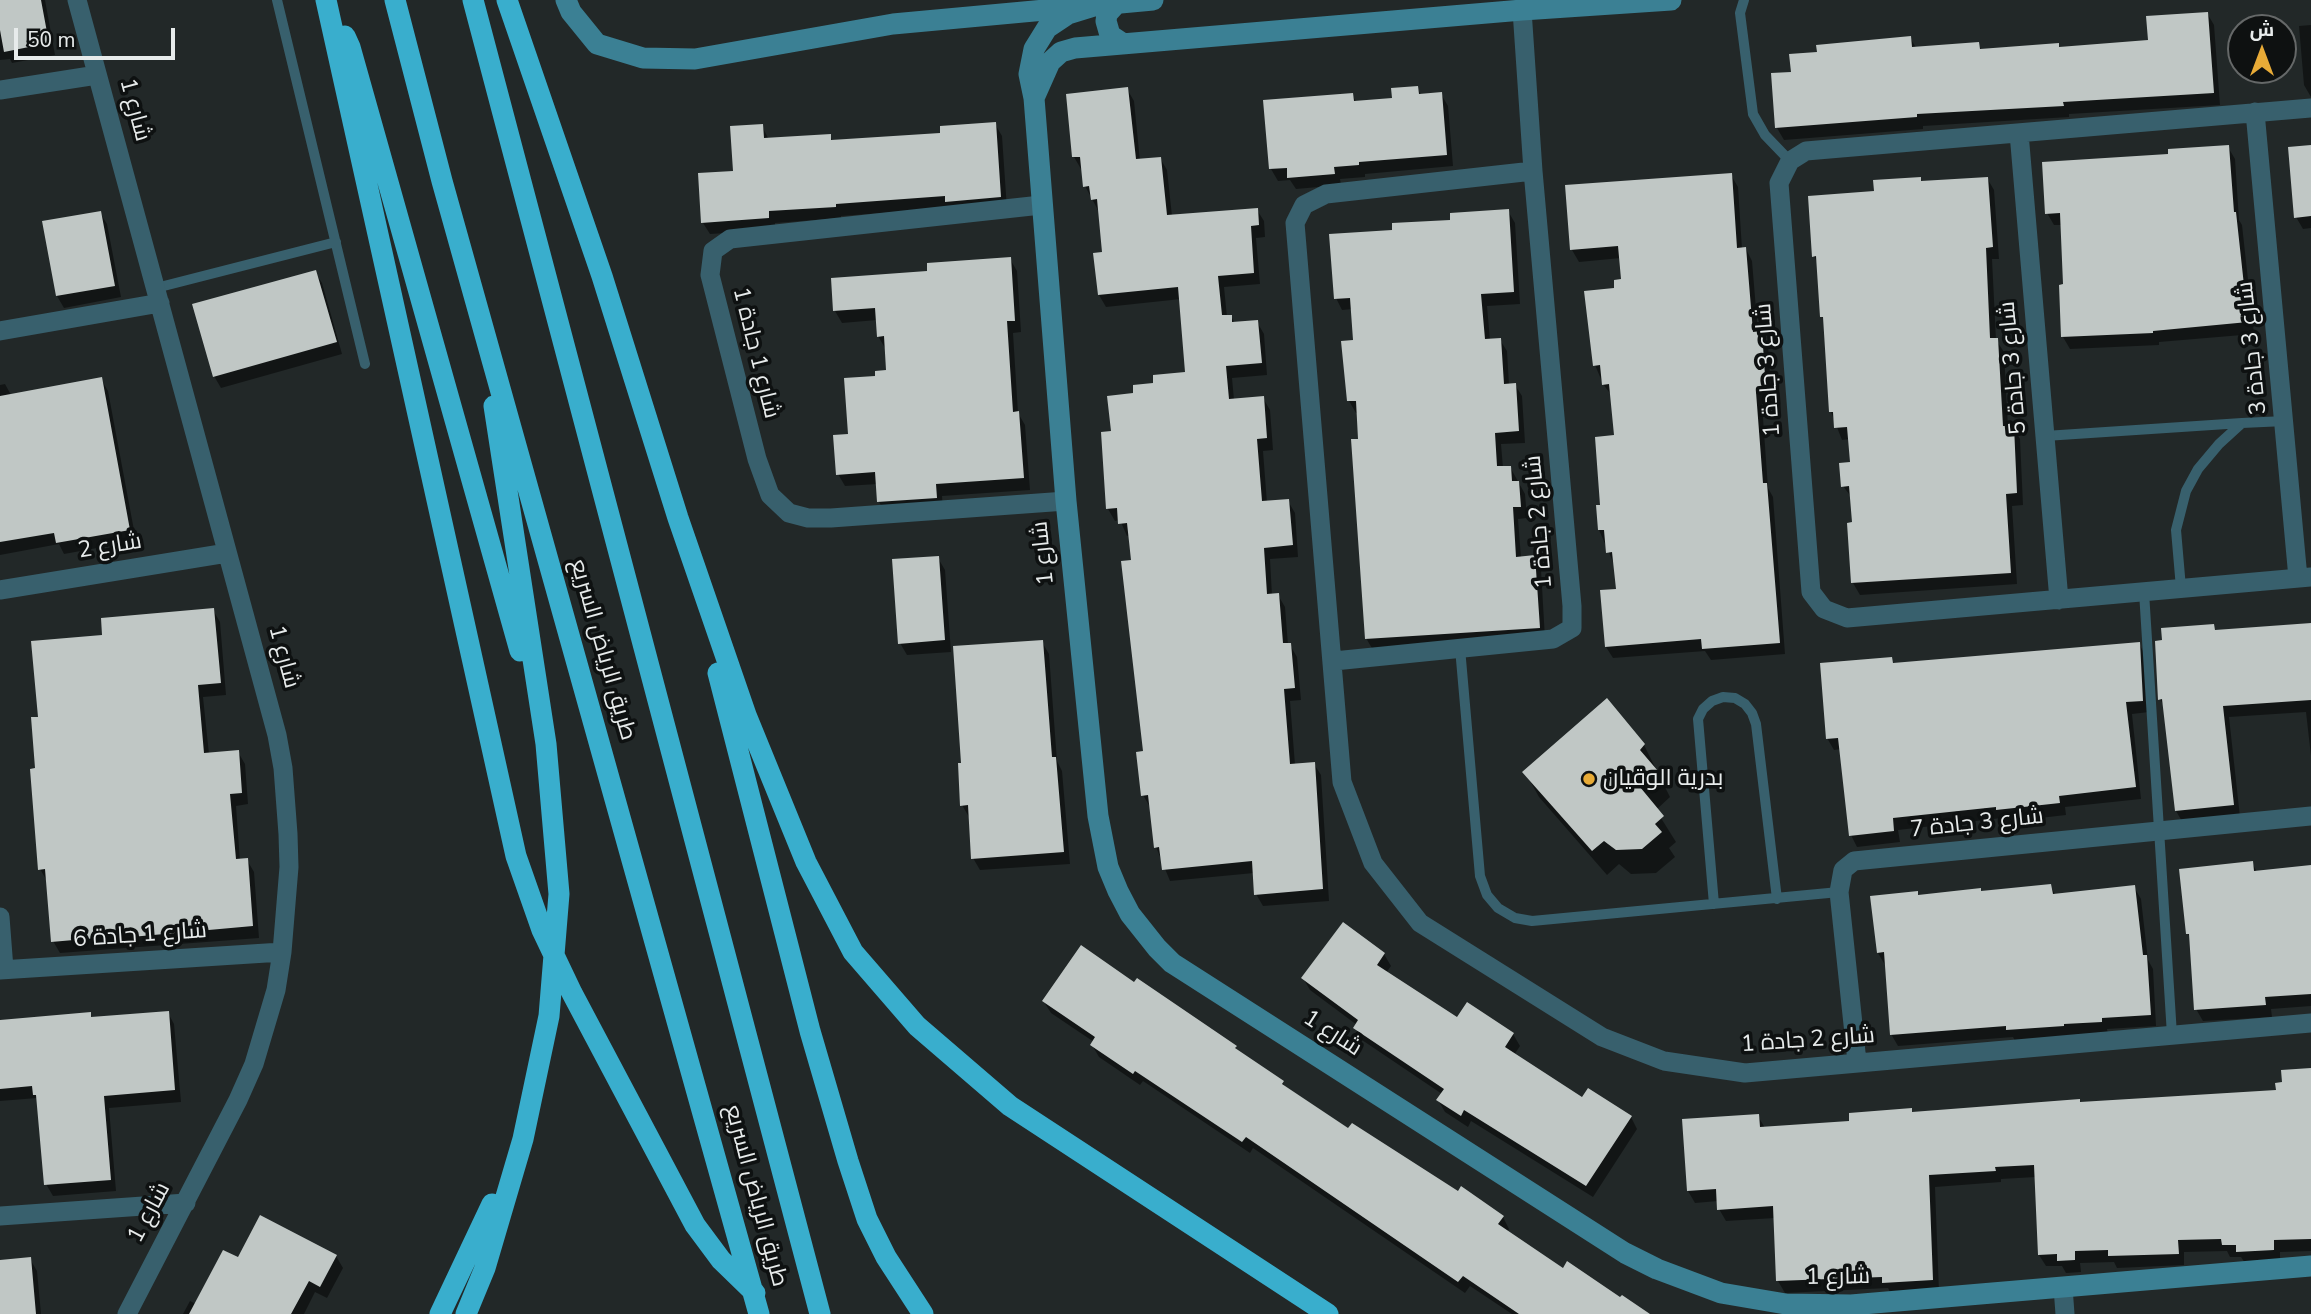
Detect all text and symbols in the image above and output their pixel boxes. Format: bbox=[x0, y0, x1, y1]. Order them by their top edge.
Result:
scale bar bbox=[18, 14, 178, 58]
north arrow bbox=[2227, 14, 2297, 84]
text: ش bbox=[2250, 17, 2274, 43]
text: 50 m bbox=[27, 26, 76, 54]
street label: شارع 1 bbox=[112, 75, 156, 145]
street label: شارع 3 جادة 3 bbox=[2232, 280, 2274, 416]
street label: شارع 1 جادة 1 bbox=[725, 285, 785, 421]
street label: شارع 3 جادة 5 bbox=[1994, 300, 2034, 436]
street label: شارع 3 جادة 1 bbox=[1751, 302, 1787, 438]
street label: شارع 2 جادة 1 bbox=[1520, 454, 1560, 590]
street label: شارع 1 bbox=[1027, 520, 1061, 586]
street label: شارع 2 bbox=[76, 528, 144, 566]
street label: طريق الرياض السريع bbox=[563, 556, 641, 744]
street label: شارع 1 bbox=[261, 622, 305, 692]
place label: بدرية الوقيان bbox=[1603, 765, 1723, 793]
marker: بدرية الوقيان bbox=[1581, 771, 1597, 787]
street label: شارع 3 جادة 7 bbox=[1909, 803, 2045, 845]
street label: شارع 1 جادة 6 bbox=[72, 918, 208, 954]
street label: شارع 1 bbox=[1298, 1005, 1366, 1063]
street label: شارع 2 جادة 1 bbox=[1740, 1023, 1876, 1059]
street label: طريق الرياض السريع bbox=[717, 1102, 793, 1290]
street label: شارع 1 bbox=[123, 1178, 177, 1248]
street label: شارع 1 bbox=[1806, 1264, 1870, 1292]

